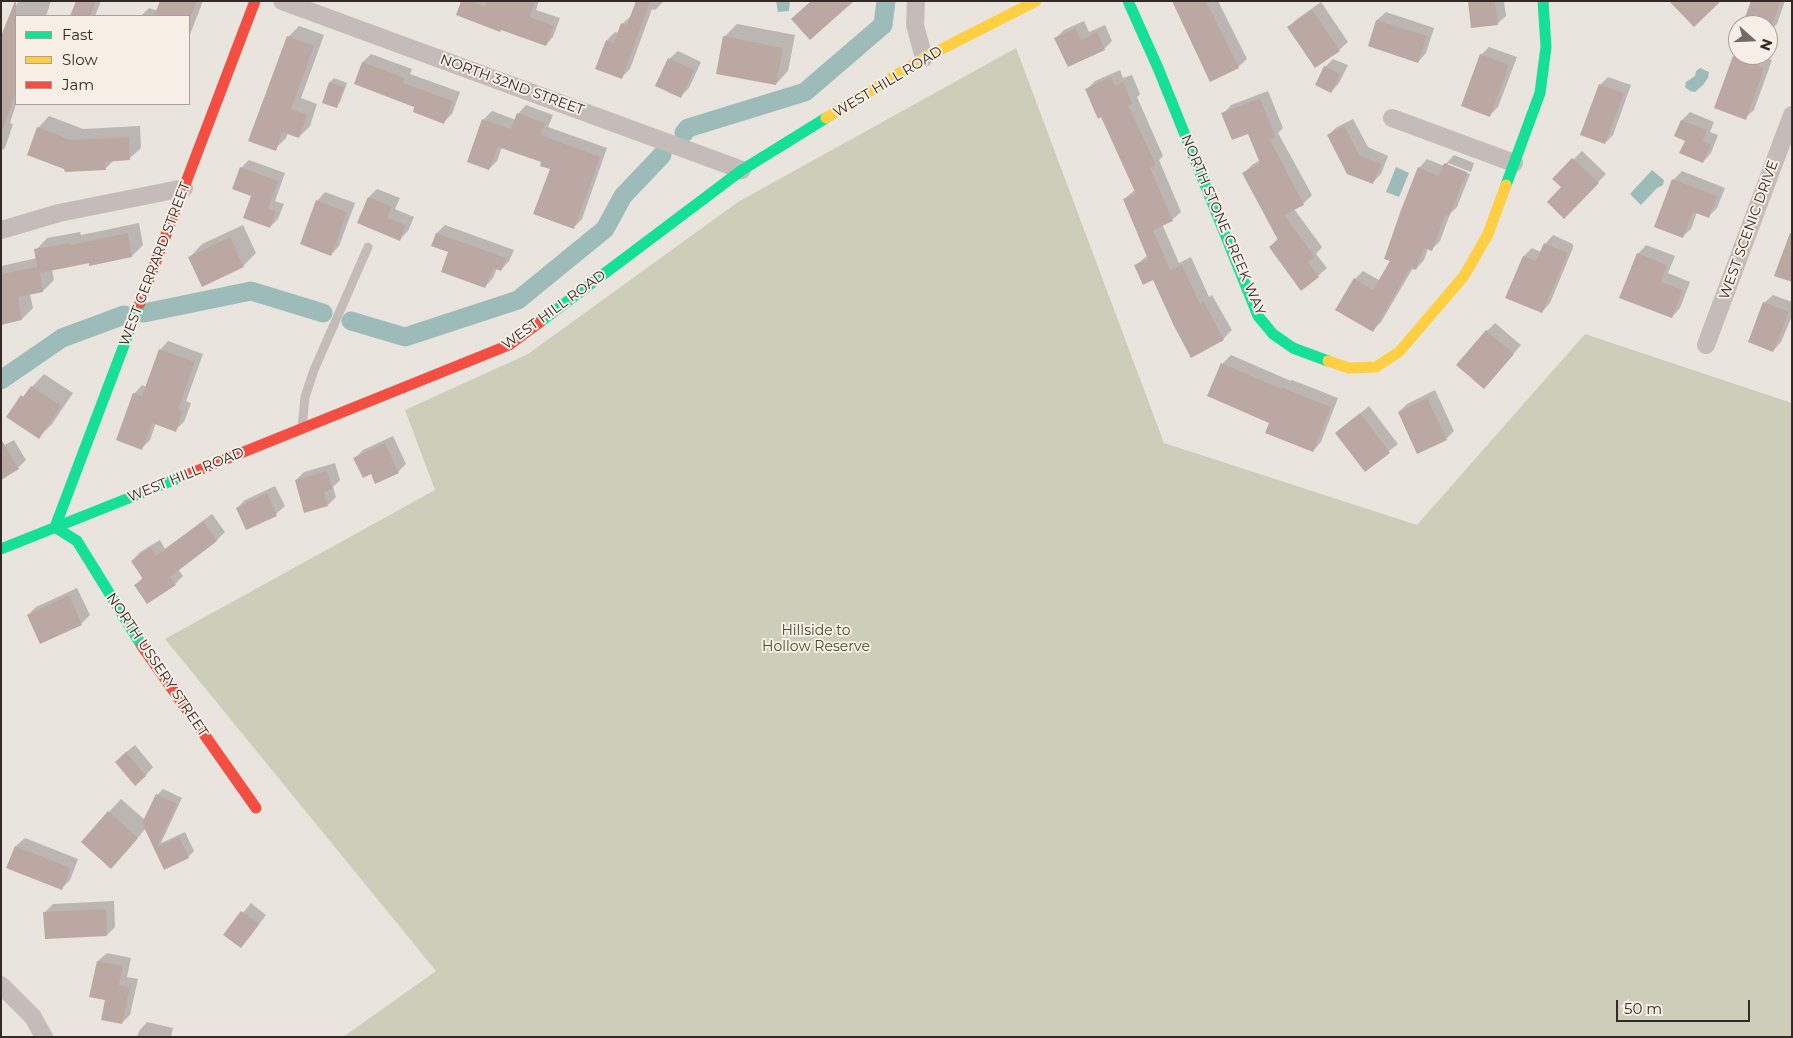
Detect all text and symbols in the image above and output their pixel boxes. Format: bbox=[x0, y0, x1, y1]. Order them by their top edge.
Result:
legend bbox=[15, 15, 190, 105]
north arrow bbox=[1728, 15, 1778, 65]
text: Fast bbox=[62, 25, 93, 44]
text: N bbox=[1756, 36, 1777, 53]
street label: WEST HILL ROAD bbox=[831, 43, 945, 121]
text: Slow bbox=[62, 50, 98, 69]
street label: NORTH 32ND STREET bbox=[438, 51, 586, 119]
text: Jam bbox=[62, 75, 94, 94]
street label: NORTH STONE CREEK WAY bbox=[1177, 132, 1269, 318]
street label: WEST SCENIC DRIVE bbox=[1716, 158, 1782, 302]
street label: WEST GERRARD STREET bbox=[116, 180, 194, 348]
street label: WEST HILL ROAD bbox=[499, 267, 609, 353]
street label: WEST HILL ROAD bbox=[125, 444, 247, 506]
street label: NORTH USSERY STREET bbox=[103, 590, 211, 740]
park label: Hillside to Hollow Reserve bbox=[762, 623, 870, 656]
scale bar bbox=[1618, 990, 1752, 1022]
text: 50 m bbox=[1624, 999, 1662, 1018]

